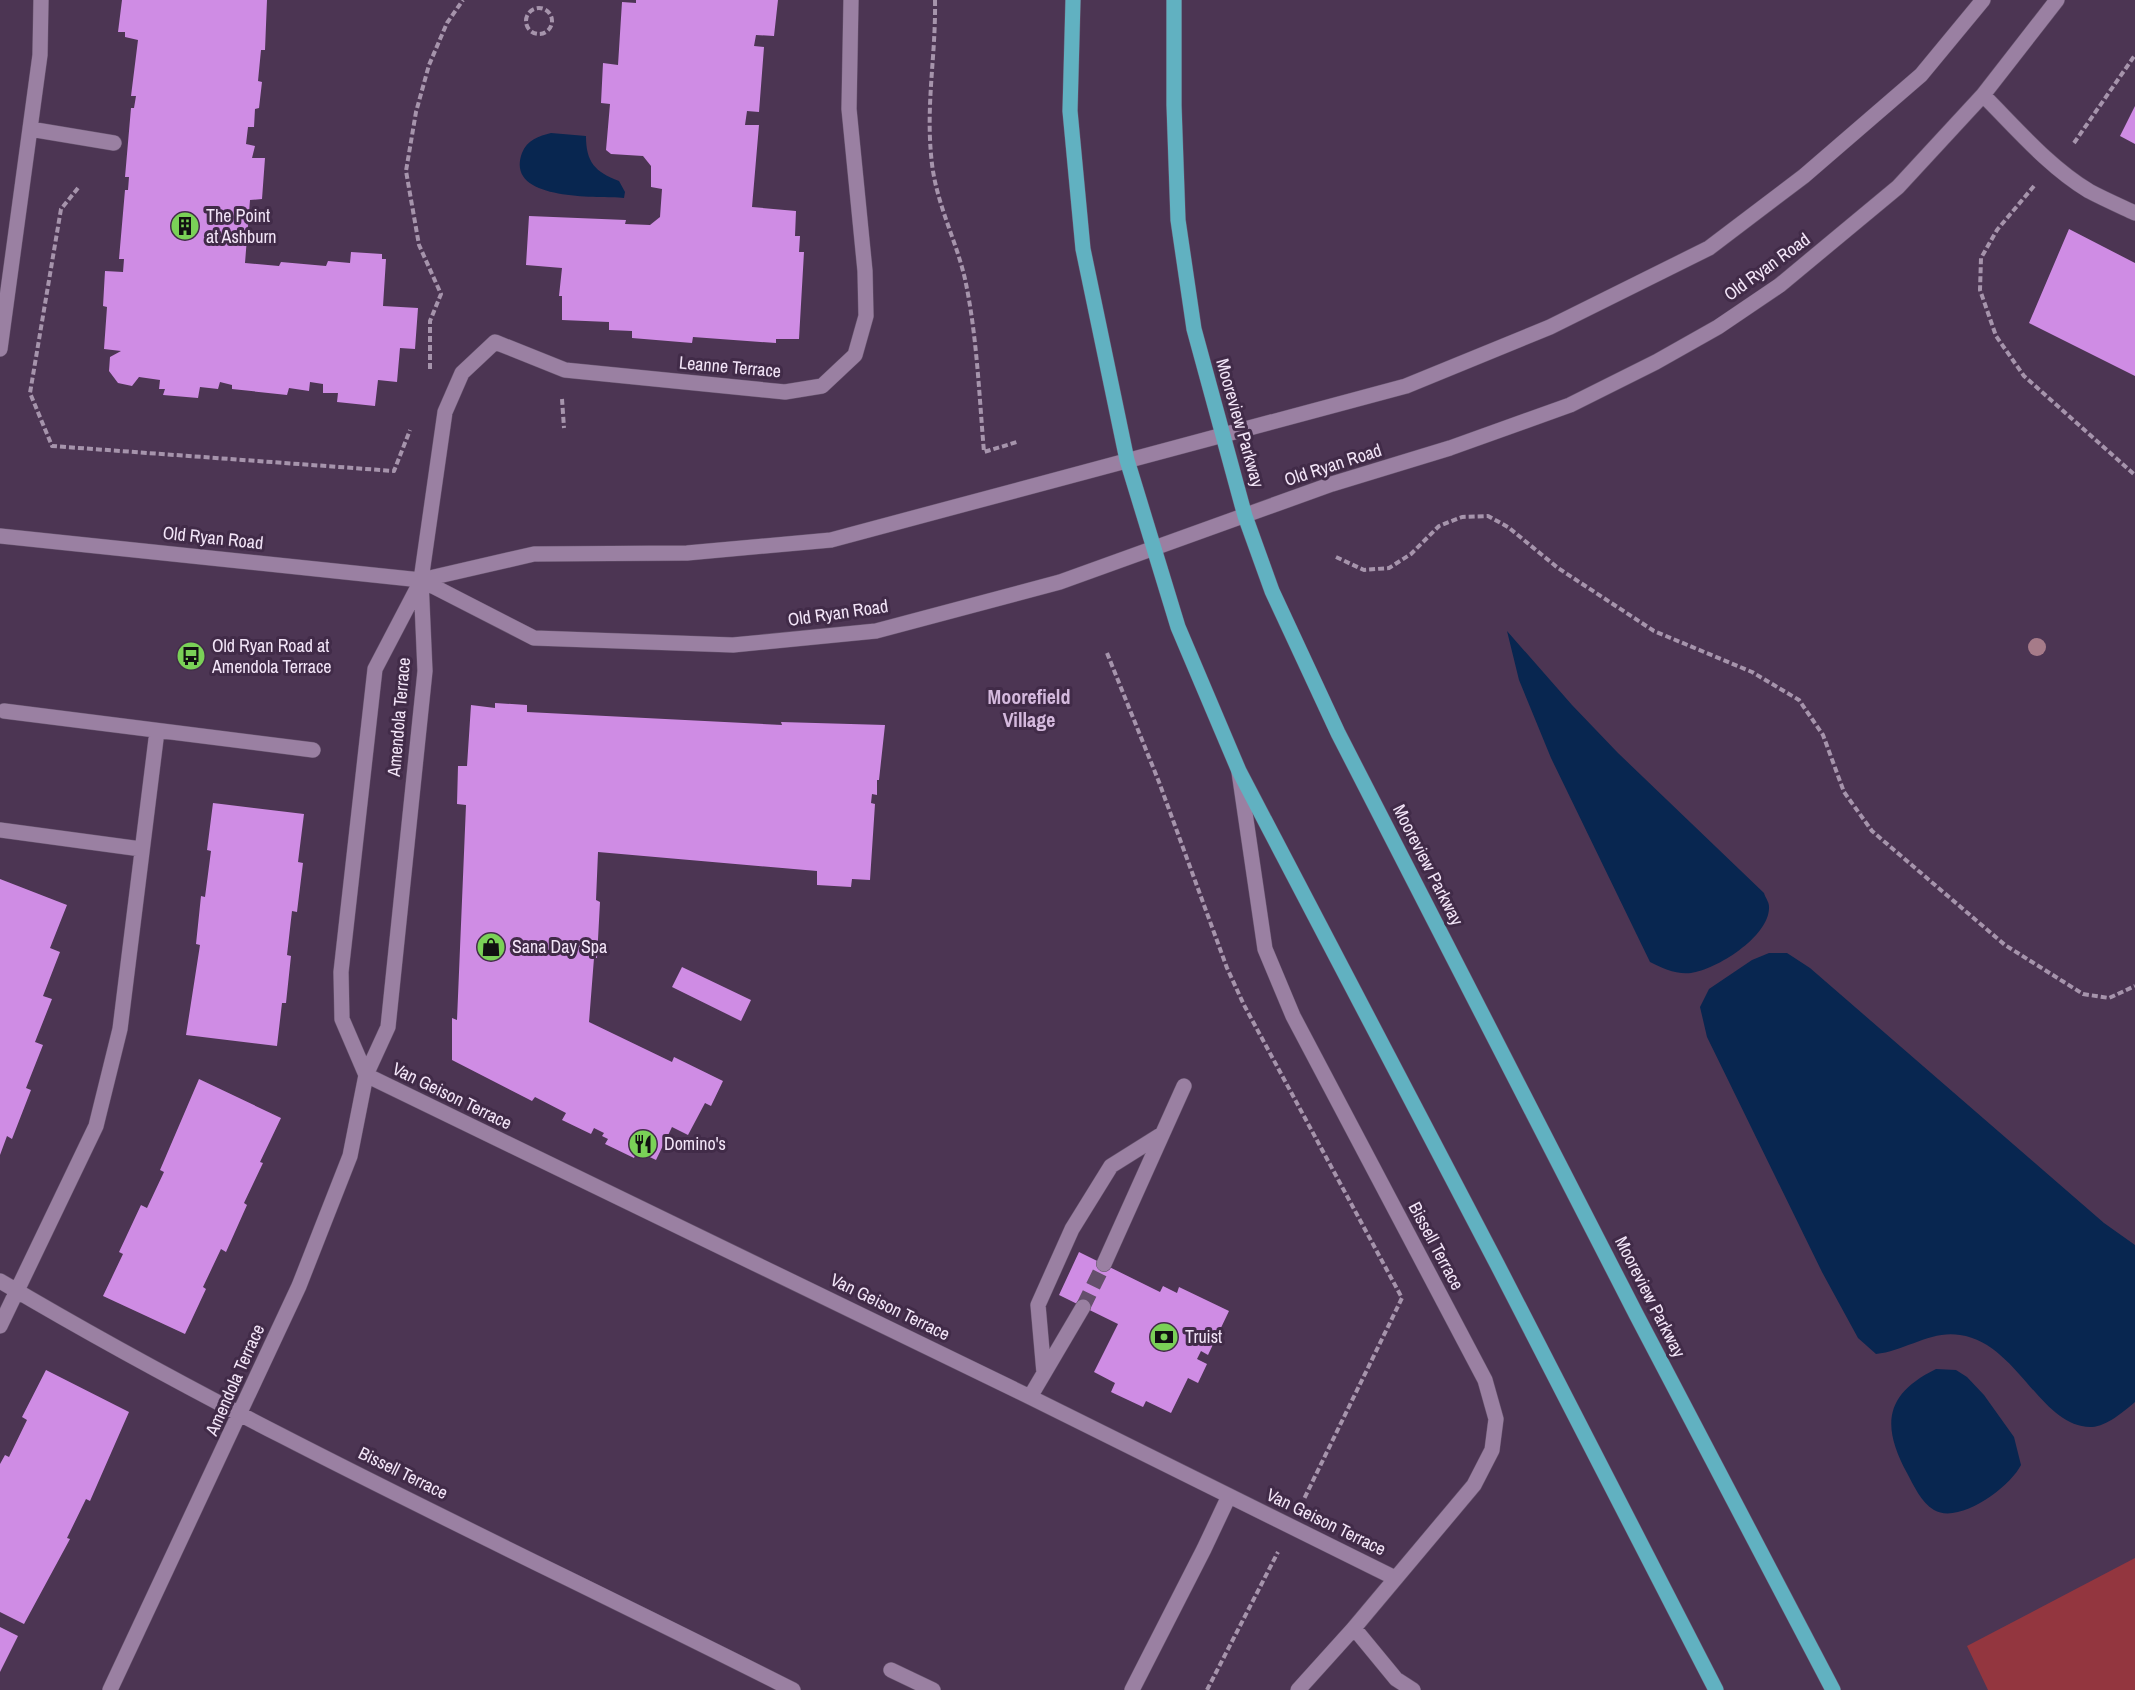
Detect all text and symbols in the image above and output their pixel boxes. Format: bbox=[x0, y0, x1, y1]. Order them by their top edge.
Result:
place label: The Point at Ashburn bbox=[206, 203, 277, 249]
building icon: The Point at Ashburn bbox=[169, 210, 201, 242]
street label: Old Ryan Road bbox=[1719, 227, 1815, 306]
street label: Leanne Terrace bbox=[678, 350, 782, 383]
street label: Mooreview Parkway bbox=[1210, 356, 1271, 491]
street label: Old Ryan Road bbox=[1281, 437, 1385, 492]
street label: Old Ryan Road bbox=[162, 520, 265, 555]
street label: Old Ryan Road bbox=[786, 593, 890, 632]
place label: Old Ryan Road at Amendola Terrace bbox=[211, 633, 332, 679]
bus stop icon: Old Ryan Road at Amendola Terrace bbox=[175, 640, 207, 672]
street label: Amendola Terrace bbox=[381, 656, 416, 779]
district label: Moorefield Village bbox=[988, 683, 1070, 733]
street label: Mooreview Parkway bbox=[1387, 800, 1470, 930]
shop icon: Sana Day Spa bbox=[475, 931, 507, 963]
place label: Sana Day Spa bbox=[512, 934, 607, 959]
street label: Van Geison Terrace bbox=[388, 1056, 516, 1135]
restaurant icon: Domino's bbox=[627, 1128, 659, 1160]
place label: Domino's bbox=[664, 1131, 726, 1156]
street label: Bissell Terrace bbox=[1403, 1197, 1470, 1294]
street label: Mooreview Parkway bbox=[1609, 1232, 1692, 1362]
street label: Van Geison Terrace bbox=[826, 1267, 954, 1346]
street label: Amendola Terrace bbox=[198, 1320, 270, 1440]
bank icon: Truist bbox=[1148, 1321, 1180, 1353]
place label: Truist bbox=[1185, 1324, 1222, 1349]
street label: Bissell Terrace bbox=[354, 1440, 452, 1505]
street label: Van Geison Terrace bbox=[1262, 1482, 1390, 1561]

